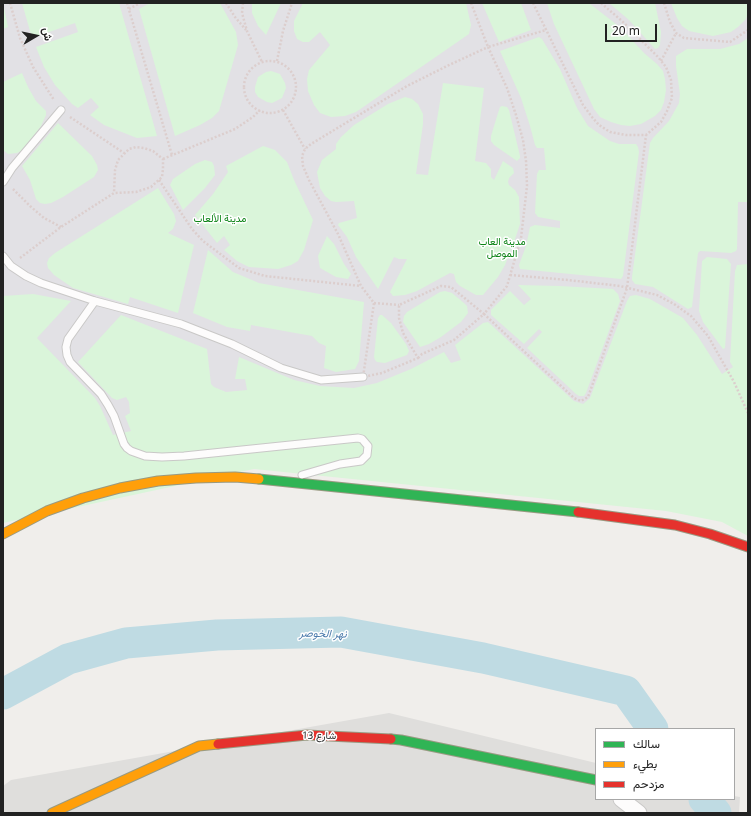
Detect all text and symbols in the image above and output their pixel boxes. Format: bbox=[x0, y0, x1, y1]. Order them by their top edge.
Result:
north arrow bbox=[16, 16, 56, 56]
scale bar bbox=[607, 16, 659, 42]
text: 20 m bbox=[612, 22, 640, 39]
text: ش bbox=[40, 26, 57, 42]
park label: مدينة الألعاب bbox=[194, 213, 246, 225]
park label: مدينة العاب الموصل bbox=[478, 236, 526, 260]
water label: نهر الخوصر bbox=[299, 627, 347, 641]
legend bbox=[595, 728, 735, 800]
street label: شارع 13 bbox=[302, 730, 336, 742]
text: سالك bbox=[633, 735, 660, 752]
text: بطيء bbox=[633, 755, 657, 772]
text: مزدحم bbox=[633, 775, 664, 792]

